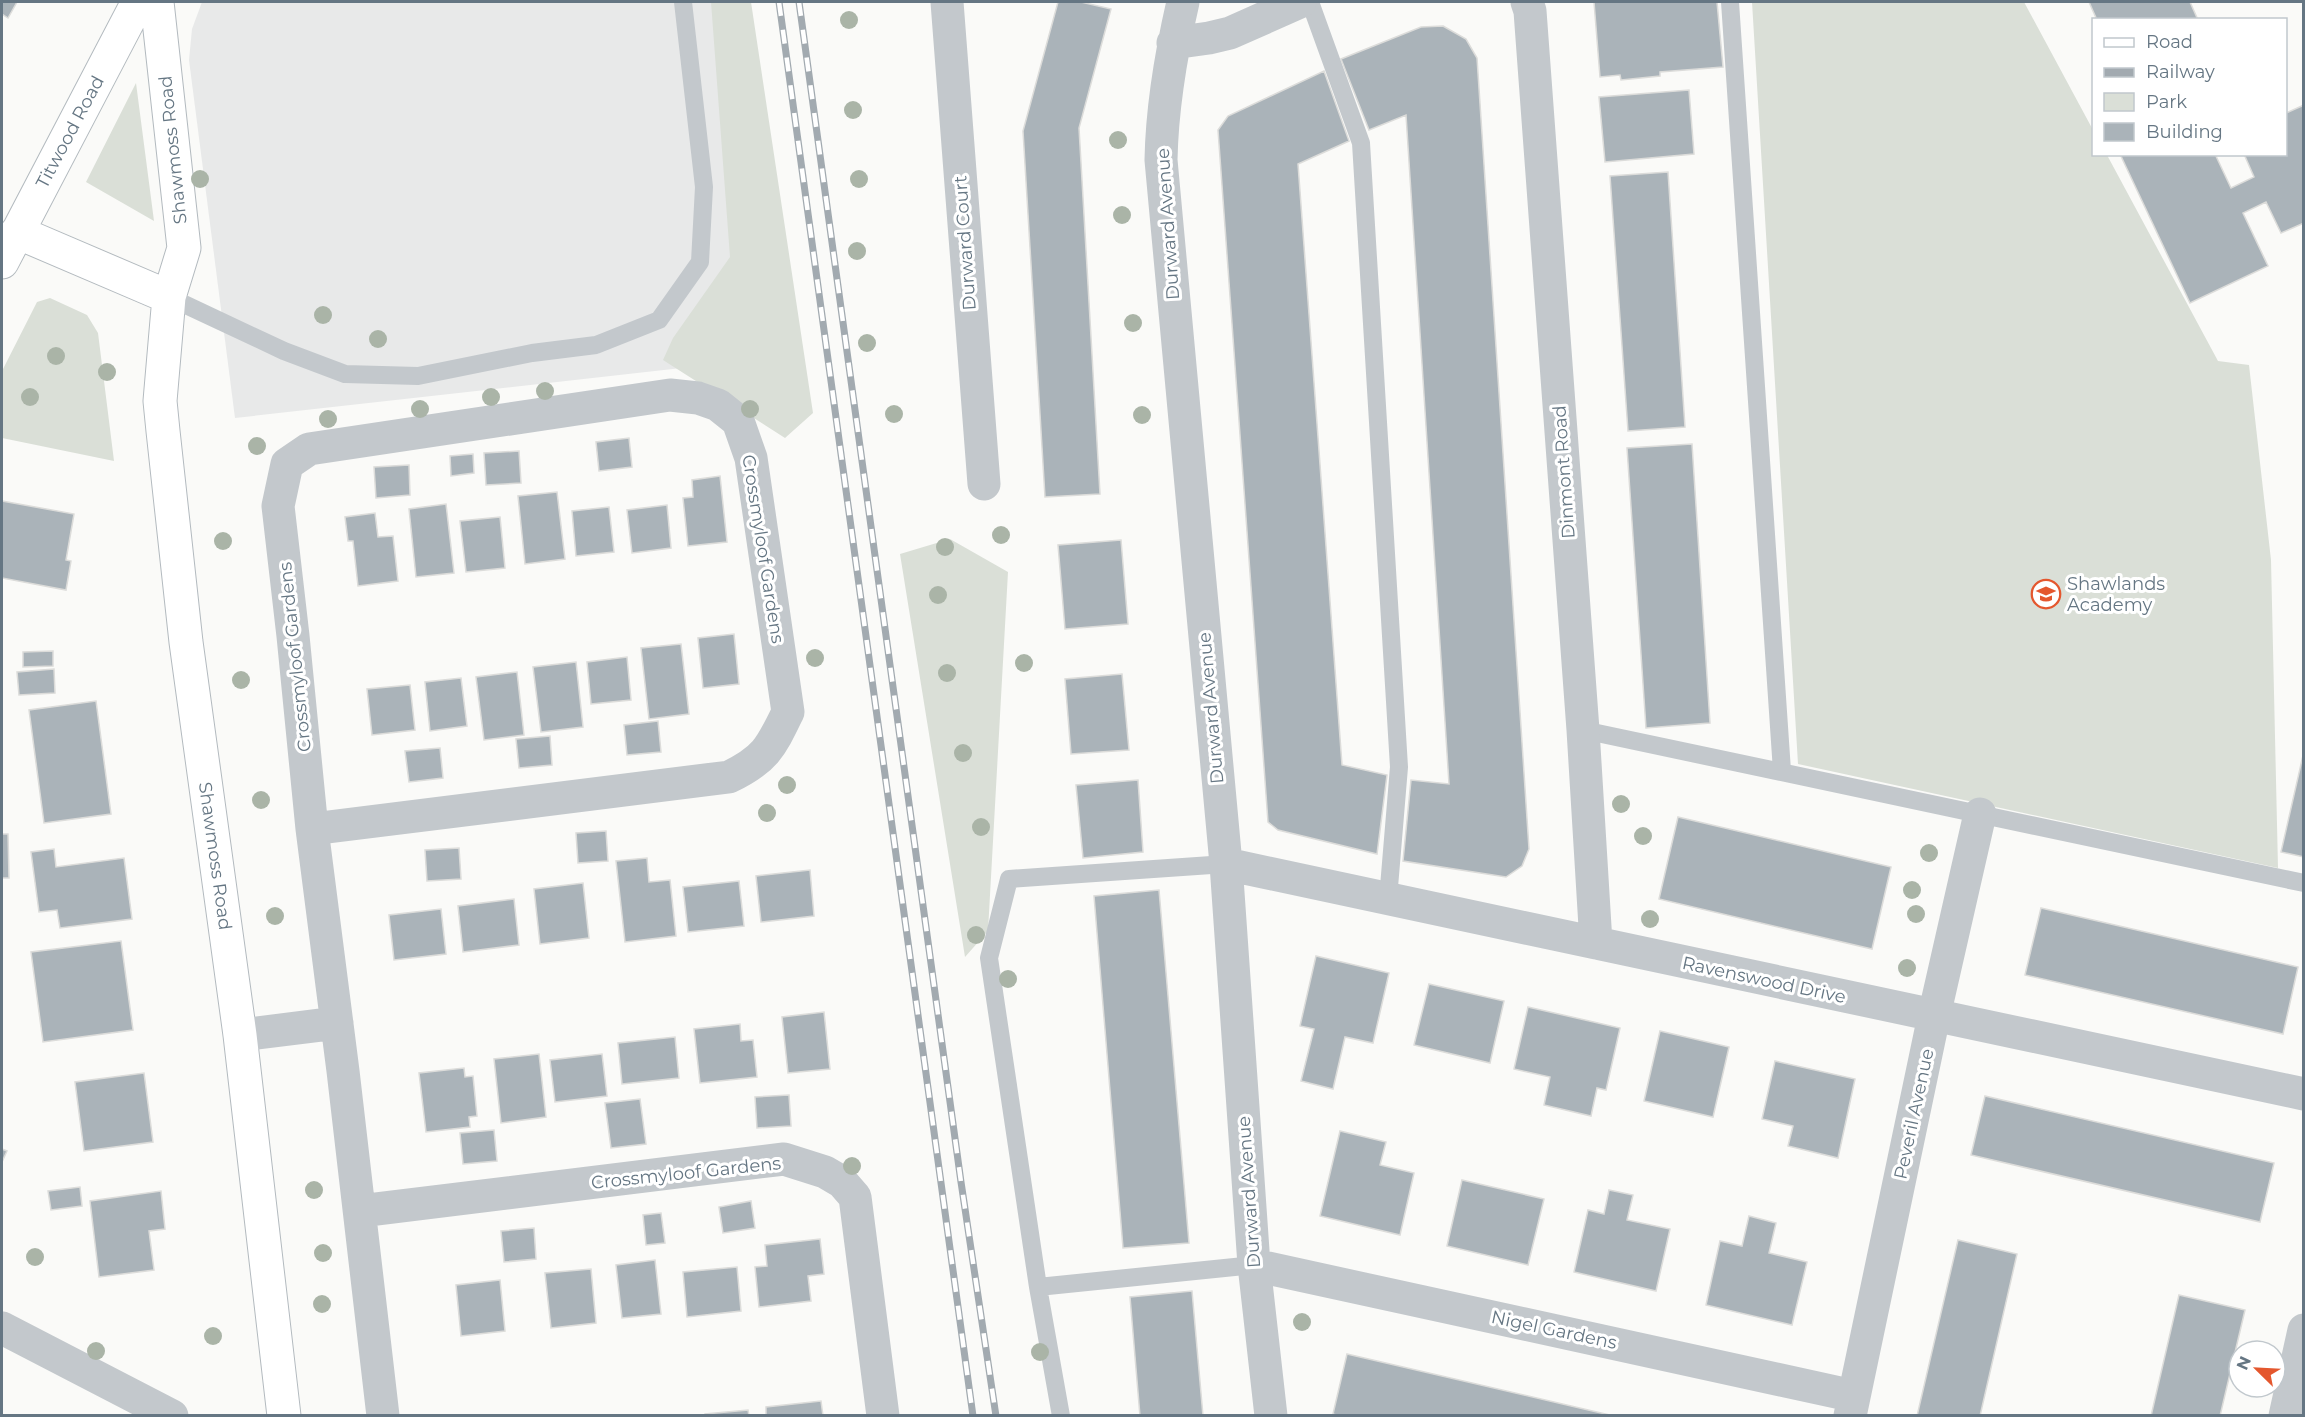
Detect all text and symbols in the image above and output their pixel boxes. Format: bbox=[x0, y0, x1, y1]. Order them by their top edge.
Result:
legend bbox=[2092, 18, 2287, 156]
text: Road bbox=[2146, 31, 2193, 53]
text: Railway bbox=[2146, 61, 2215, 83]
street label: Titwood Road bbox=[31, 72, 109, 192]
street label: Shawmoss Road bbox=[154, 75, 192, 225]
text: Park bbox=[2146, 91, 2187, 113]
text: Building bbox=[2146, 121, 2223, 143]
street label: Durward Avenue bbox=[1152, 147, 1184, 301]
street label: Durward Court bbox=[949, 175, 981, 311]
street label: Dinmont Road bbox=[1548, 405, 1580, 539]
street label: Crossmyloof Gardens bbox=[737, 453, 789, 645]
street label: Crossmyloof Gardens bbox=[274, 561, 316, 753]
place label: Shawlands Academy bbox=[2067, 573, 2165, 616]
school or university icon: Shawlands Academy bbox=[2030, 578, 2062, 610]
street label: Durward Avenue bbox=[1193, 631, 1229, 785]
street label: Shawmoss Road bbox=[194, 781, 236, 931]
street label: Ravenswood Drive bbox=[1680, 952, 1848, 1008]
street label: Peveril Avenue bbox=[1889, 1046, 1939, 1181]
street label: Durward Avenue bbox=[1233, 1115, 1265, 1269]
street label: Crossmyloof Gardens bbox=[590, 1152, 782, 1194]
street label: Nigel Gardens bbox=[1489, 1306, 1619, 1354]
north arrow bbox=[2227, 1339, 2287, 1399]
text: N bbox=[2232, 1353, 2255, 1373]

